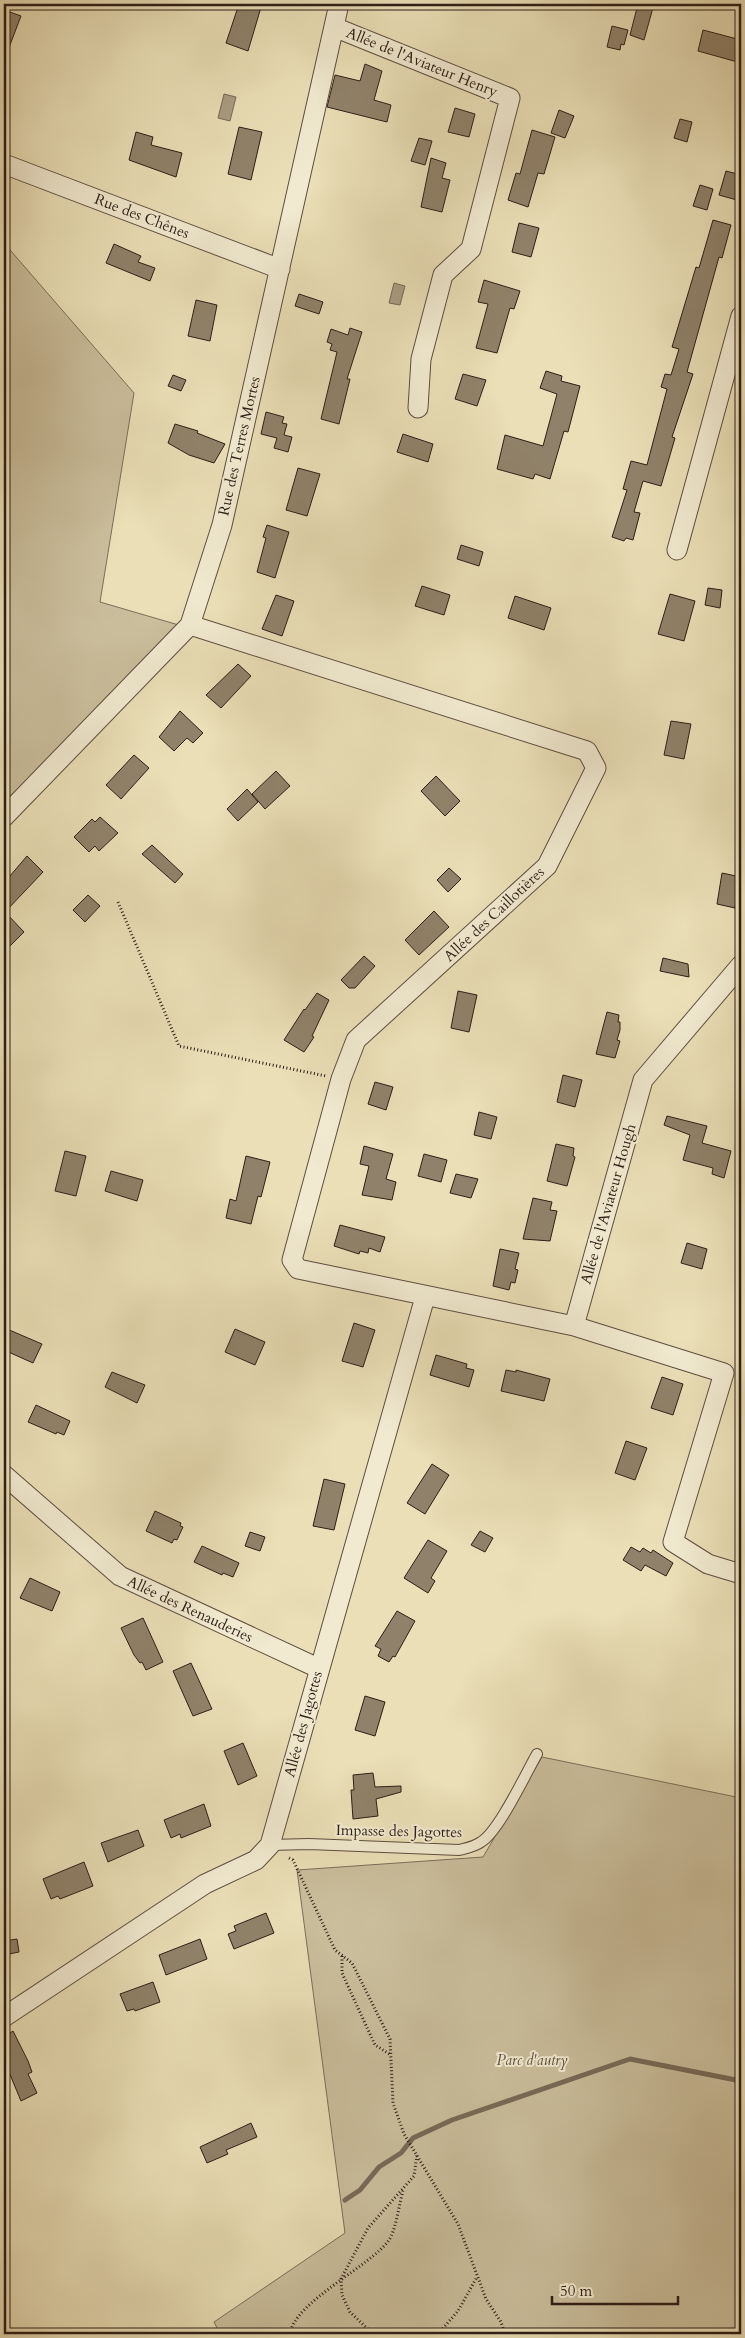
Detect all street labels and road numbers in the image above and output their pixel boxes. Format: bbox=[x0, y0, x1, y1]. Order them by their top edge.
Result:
street label: Allée de l'Aviateur Henry bbox=[343, 22, 501, 102]
street label: Rue des Chênes bbox=[92, 189, 192, 243]
street label: Rue des Terres Mortes bbox=[213, 374, 265, 518]
street label: Allée des Caillotières bbox=[439, 862, 549, 966]
street label: Allée de l'Aviateur Hough bbox=[576, 1121, 641, 1286]
street label: Allée des Renauderies bbox=[124, 1571, 256, 1647]
street label: Allée des Jagottes bbox=[279, 1669, 327, 1779]
street label: Impasse des Jagottes bbox=[336, 1820, 462, 1842]

